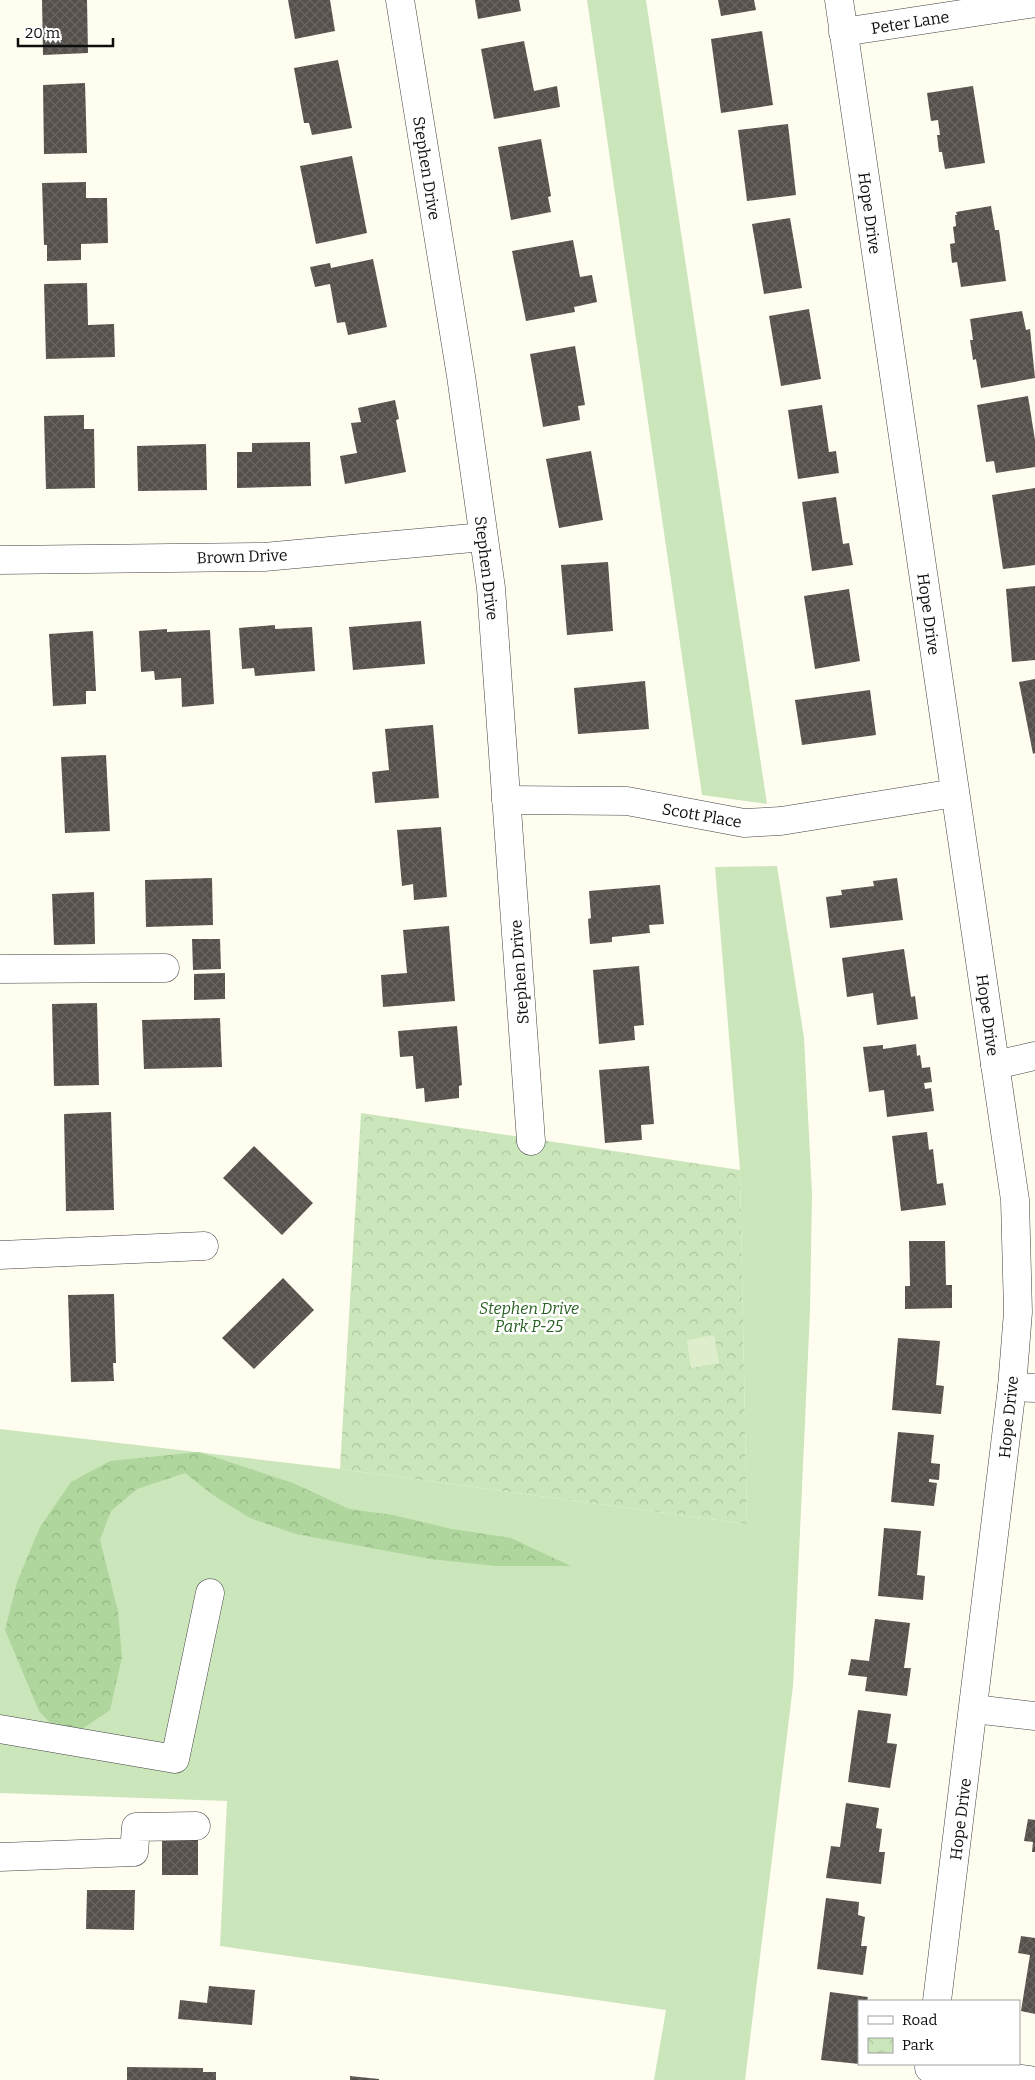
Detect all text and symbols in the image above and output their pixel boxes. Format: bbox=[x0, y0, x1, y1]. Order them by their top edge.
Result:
street label: Peter Lane bbox=[870, 7, 951, 38]
scale bar bbox=[18, 15, 112, 47]
text: 20 m bbox=[25, 24, 61, 42]
street label: Stephen Drive bbox=[409, 115, 444, 221]
street label: Hope Drive bbox=[854, 171, 885, 255]
street label: Stephen Drive bbox=[471, 515, 502, 621]
street label: Brown Drive bbox=[196, 545, 288, 568]
street label: Hope Drive bbox=[913, 572, 944, 656]
street label: Scott Place bbox=[661, 799, 743, 832]
street label: Stephen Drive bbox=[506, 919, 533, 1025]
street label: Hope Drive bbox=[972, 973, 1003, 1057]
park label: Stephen Drive Park P-25 bbox=[479, 1299, 579, 1336]
street label: Hope Drive bbox=[995, 1375, 1022, 1459]
street label: Hope Drive bbox=[946, 1777, 975, 1861]
legend bbox=[858, 2000, 1020, 2065]
text: Road bbox=[902, 2011, 937, 2029]
text: Park bbox=[902, 2036, 934, 2054]

